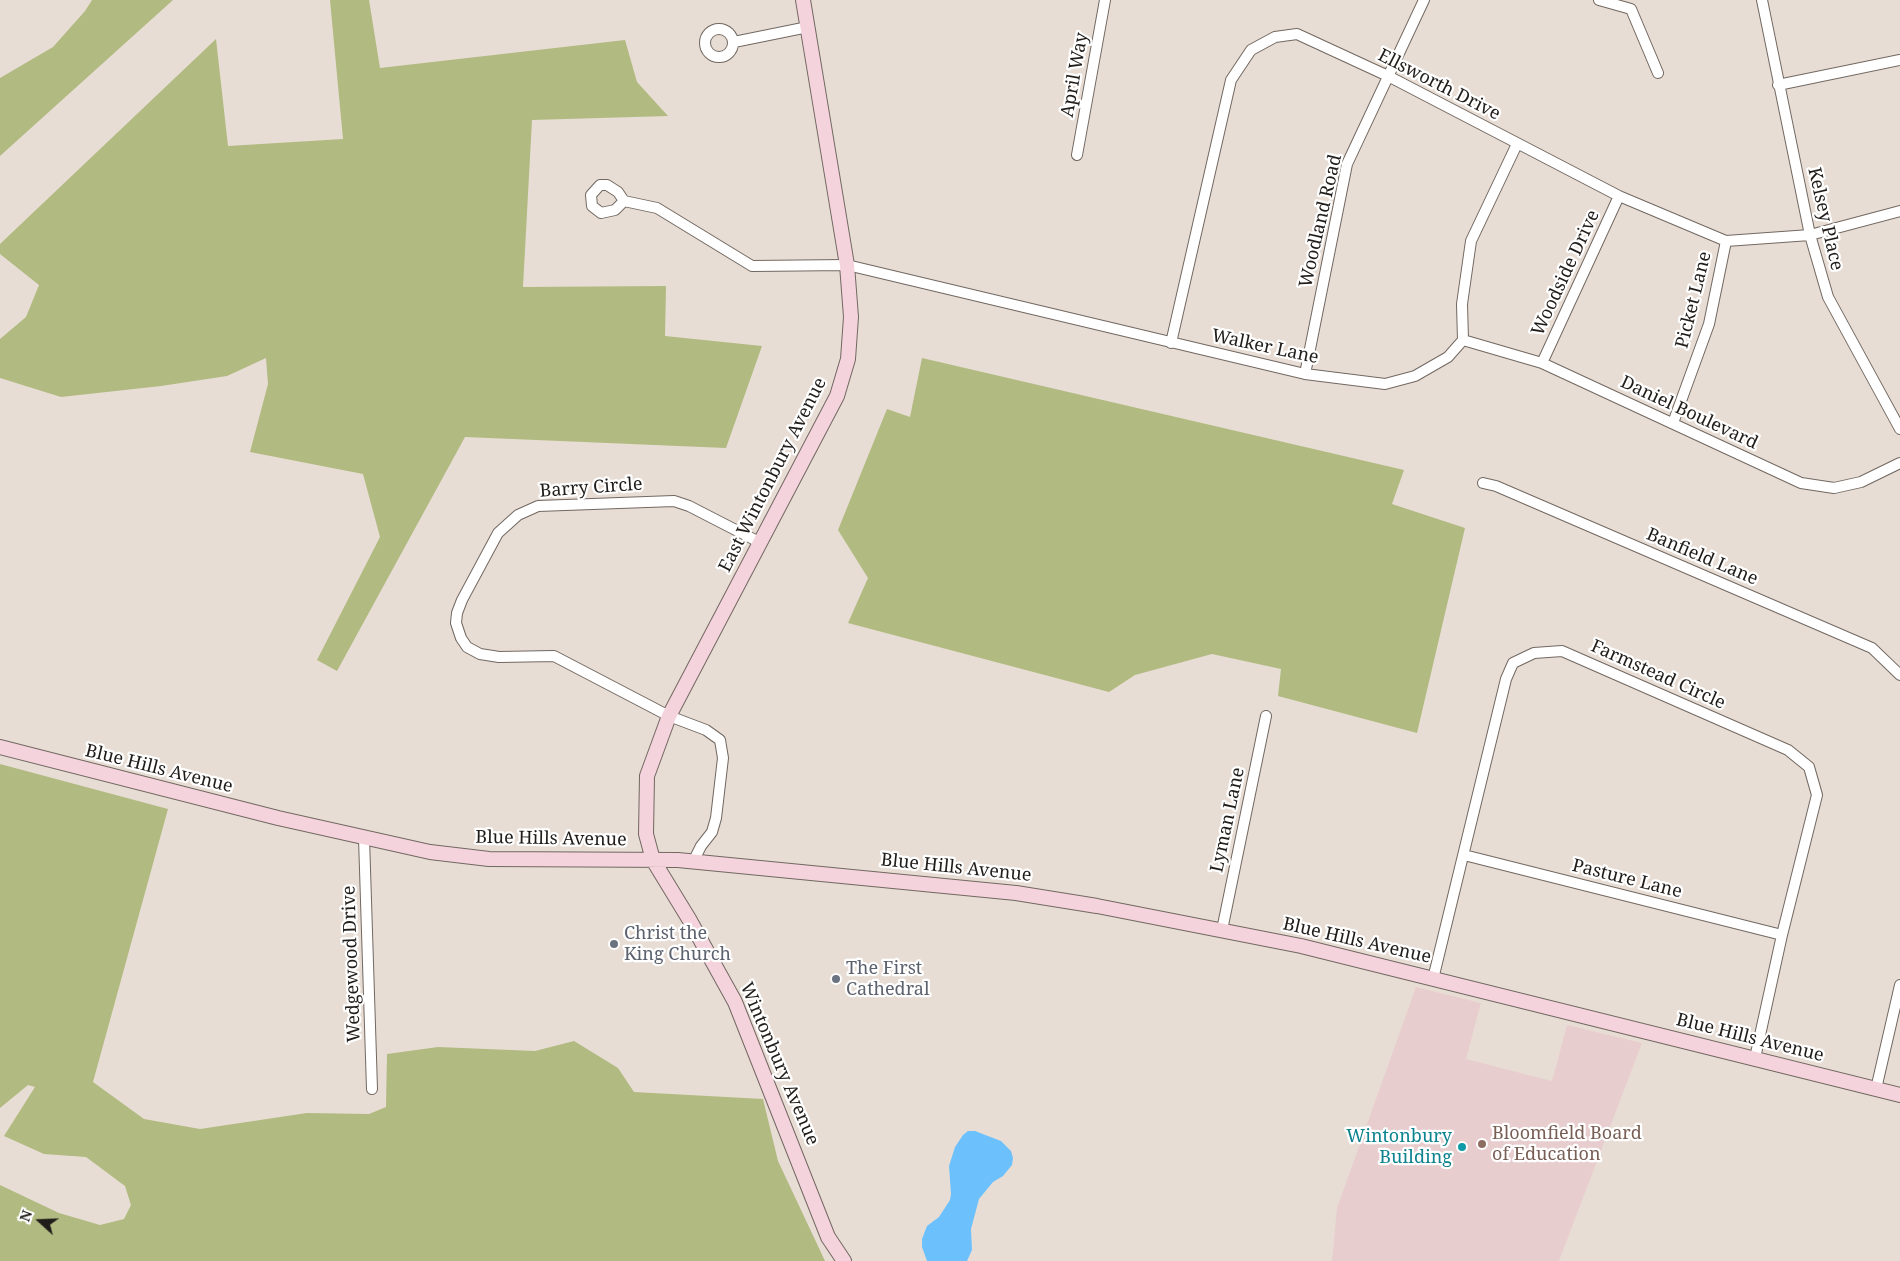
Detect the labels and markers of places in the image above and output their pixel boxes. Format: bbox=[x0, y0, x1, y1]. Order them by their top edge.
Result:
place label: Christ the King Church bbox=[624, 923, 731, 966]
marker: Christ the King Church bbox=[608, 938, 620, 950]
place label: The First Cathedral bbox=[846, 958, 929, 1001]
marker: The First Cathedral bbox=[830, 973, 842, 985]
place label: Bloomfield Board of Education bbox=[1492, 1123, 1642, 1166]
place label: Wintonbury Building bbox=[1346, 1126, 1452, 1168]
marker: Bloomfield Board of Education bbox=[1476, 1138, 1488, 1150]
marker: Wintonbury Building bbox=[1456, 1141, 1468, 1153]

